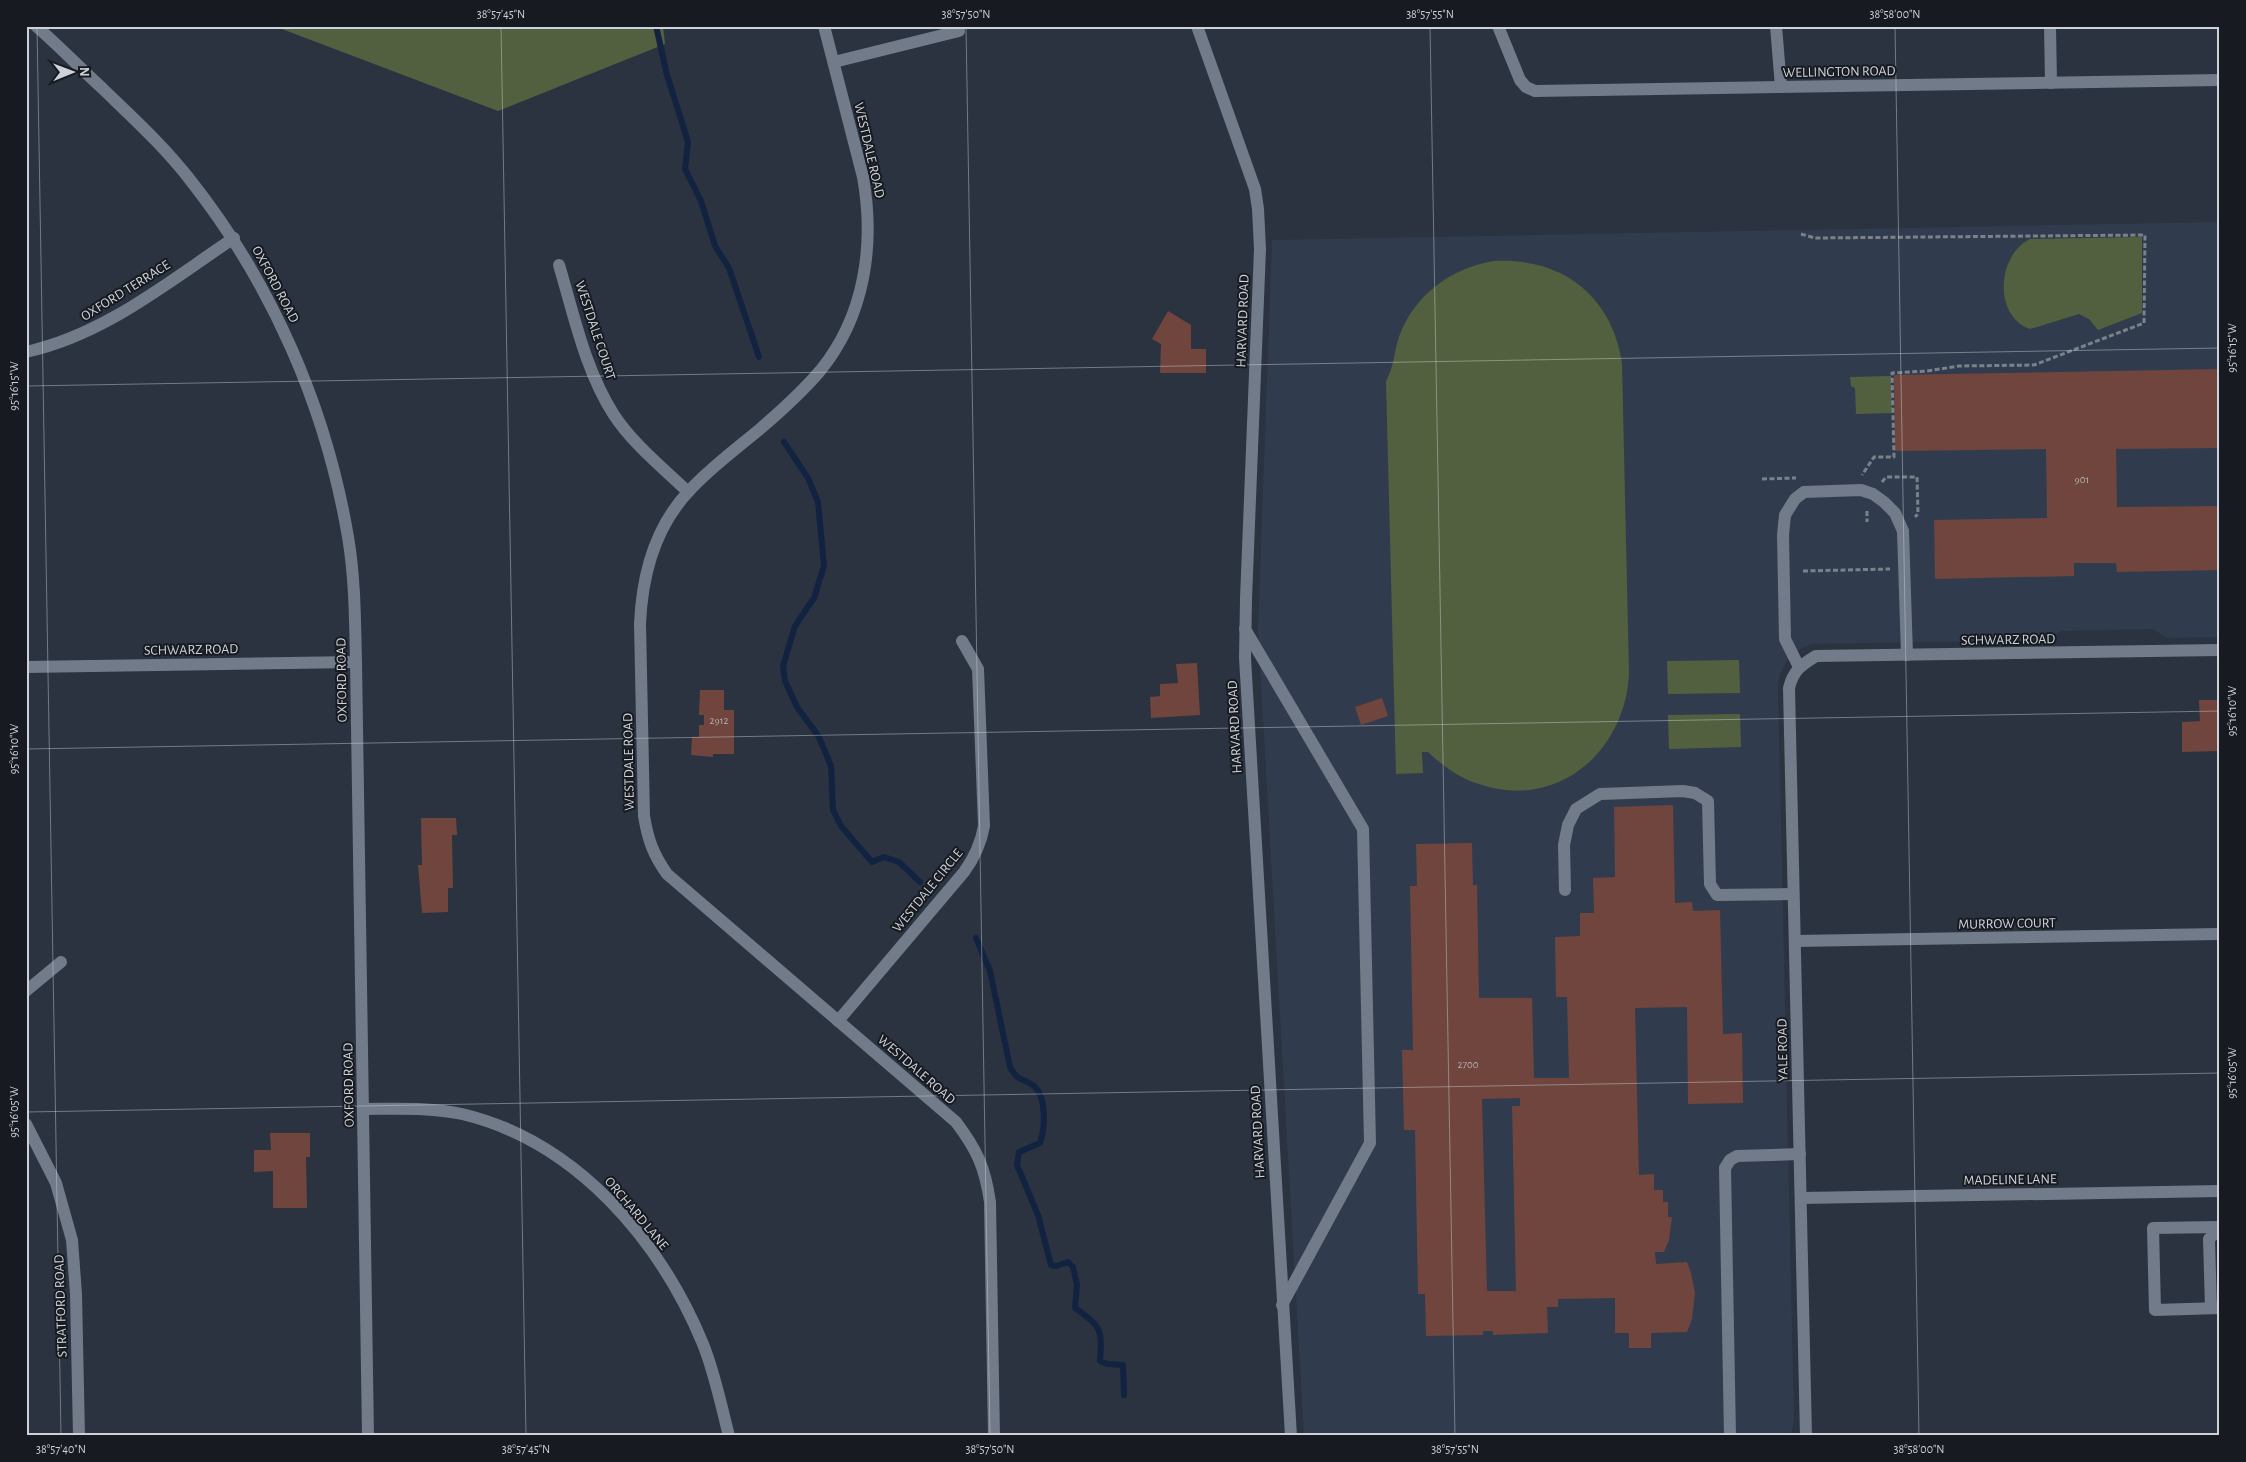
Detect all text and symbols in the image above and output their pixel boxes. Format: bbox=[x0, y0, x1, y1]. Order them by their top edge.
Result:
text: 38°57'45"N bbox=[477, 8, 525, 20]
text: 38°57'50"N bbox=[941, 8, 991, 20]
text: 38°57'55"N bbox=[1406, 8, 1454, 20]
text: 38°58'00"N bbox=[1869, 8, 1921, 20]
north arrow bbox=[48, 48, 98, 98]
street label: WELLINGTON ROAD bbox=[1782, 64, 1896, 80]
text: N bbox=[77, 67, 91, 77]
street label: WESTDALE ROAD bbox=[851, 101, 887, 199]
street label: OXFORD ROAD bbox=[249, 244, 301, 325]
street label: OXFORD TERRACE bbox=[79, 258, 173, 324]
street label: HARVARD ROAD bbox=[1234, 274, 1252, 368]
street label: WESTDALE COURT bbox=[572, 279, 618, 382]
text: 95°16'15"W bbox=[2226, 323, 2238, 373]
text: 95°16'15"W bbox=[8, 361, 20, 411]
house number: 901 bbox=[2075, 474, 2089, 485]
street label: SCHWARZ ROAD bbox=[1961, 632, 2055, 648]
street label: OXFORD ROAD bbox=[334, 638, 350, 722]
street label: SCHWARZ ROAD bbox=[144, 642, 238, 658]
street label: HARVARD ROAD bbox=[1226, 680, 1244, 774]
text: 95°16'10"W bbox=[2226, 685, 2238, 736]
street label: WESTDALE ROAD bbox=[621, 713, 637, 811]
house number: 2912 bbox=[710, 715, 728, 726]
text: 95°16'10"W bbox=[8, 723, 20, 774]
street label: WESTDALE CIRCLE bbox=[890, 846, 966, 935]
street label: MURROW COURT bbox=[1958, 916, 2056, 932]
street label: YALE ROAD bbox=[1775, 1018, 1791, 1082]
street label: WESTDALE ROAD bbox=[875, 1032, 958, 1107]
street label: OXFORD ROAD bbox=[341, 1043, 357, 1127]
text: 95°16'05"W bbox=[2226, 1047, 2238, 1099]
house number: 2700 bbox=[1457, 1059, 1479, 1070]
street label: HARVARD ROAD bbox=[1249, 1085, 1267, 1179]
text: 95°16'05"W bbox=[8, 1086, 20, 1138]
street label: MADELINE LANE bbox=[1963, 1172, 2057, 1188]
street label: ORCHARD LANE bbox=[602, 1174, 671, 1253]
street label: STRATFORD ROAD bbox=[52, 1254, 70, 1358]
text: 38°57'40"N bbox=[36, 1443, 86, 1455]
text: 38°57'45"N bbox=[502, 1443, 550, 1455]
text: 38°57'50"N bbox=[965, 1443, 1015, 1455]
text: 38°57'55"N bbox=[1431, 1443, 1479, 1455]
text: 38°58'00"N bbox=[1893, 1443, 1945, 1455]

